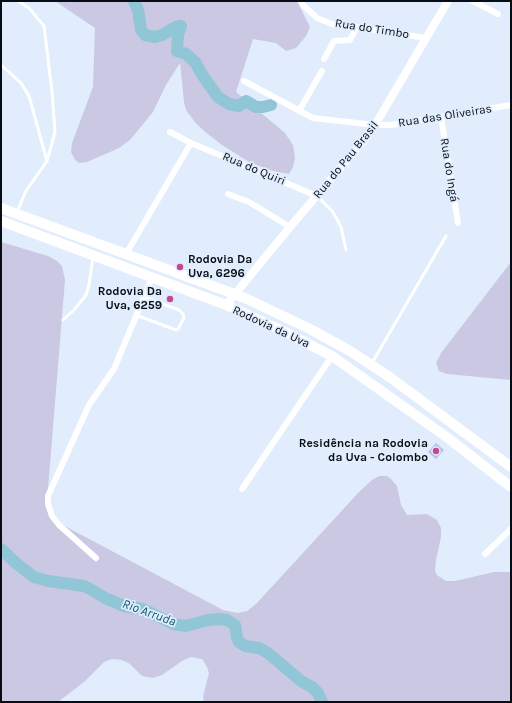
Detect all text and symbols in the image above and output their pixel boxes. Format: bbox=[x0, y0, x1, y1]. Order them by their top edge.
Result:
street label: Rua do Timbo bbox=[334, 16, 410, 42]
street label: Rua das Oliveiras bbox=[397, 101, 493, 131]
street label: Rua do Pau Brasil bbox=[310, 118, 382, 202]
street label: Rua do Ingá bbox=[437, 137, 461, 203]
street label: Rua do Quiri bbox=[220, 149, 288, 189]
place label: Rodovia Da Uva, 6296 bbox=[188, 253, 252, 281]
marker: Rodovia Da Uva, 6296 bbox=[175, 262, 185, 272]
place label: Rodovia Da Uva, 6259 bbox=[98, 285, 162, 313]
marker: Rodovia Da Uva, 6259 bbox=[165, 294, 175, 304]
street label: Rodovia da Uva bbox=[230, 303, 312, 351]
place label: Residência na Rodovia da Uva - Colombo bbox=[299, 437, 428, 465]
marker: Residência na Rodovia da Uva - Colombo bbox=[431, 446, 441, 456]
water label: Rio Arruda bbox=[120, 596, 178, 630]

